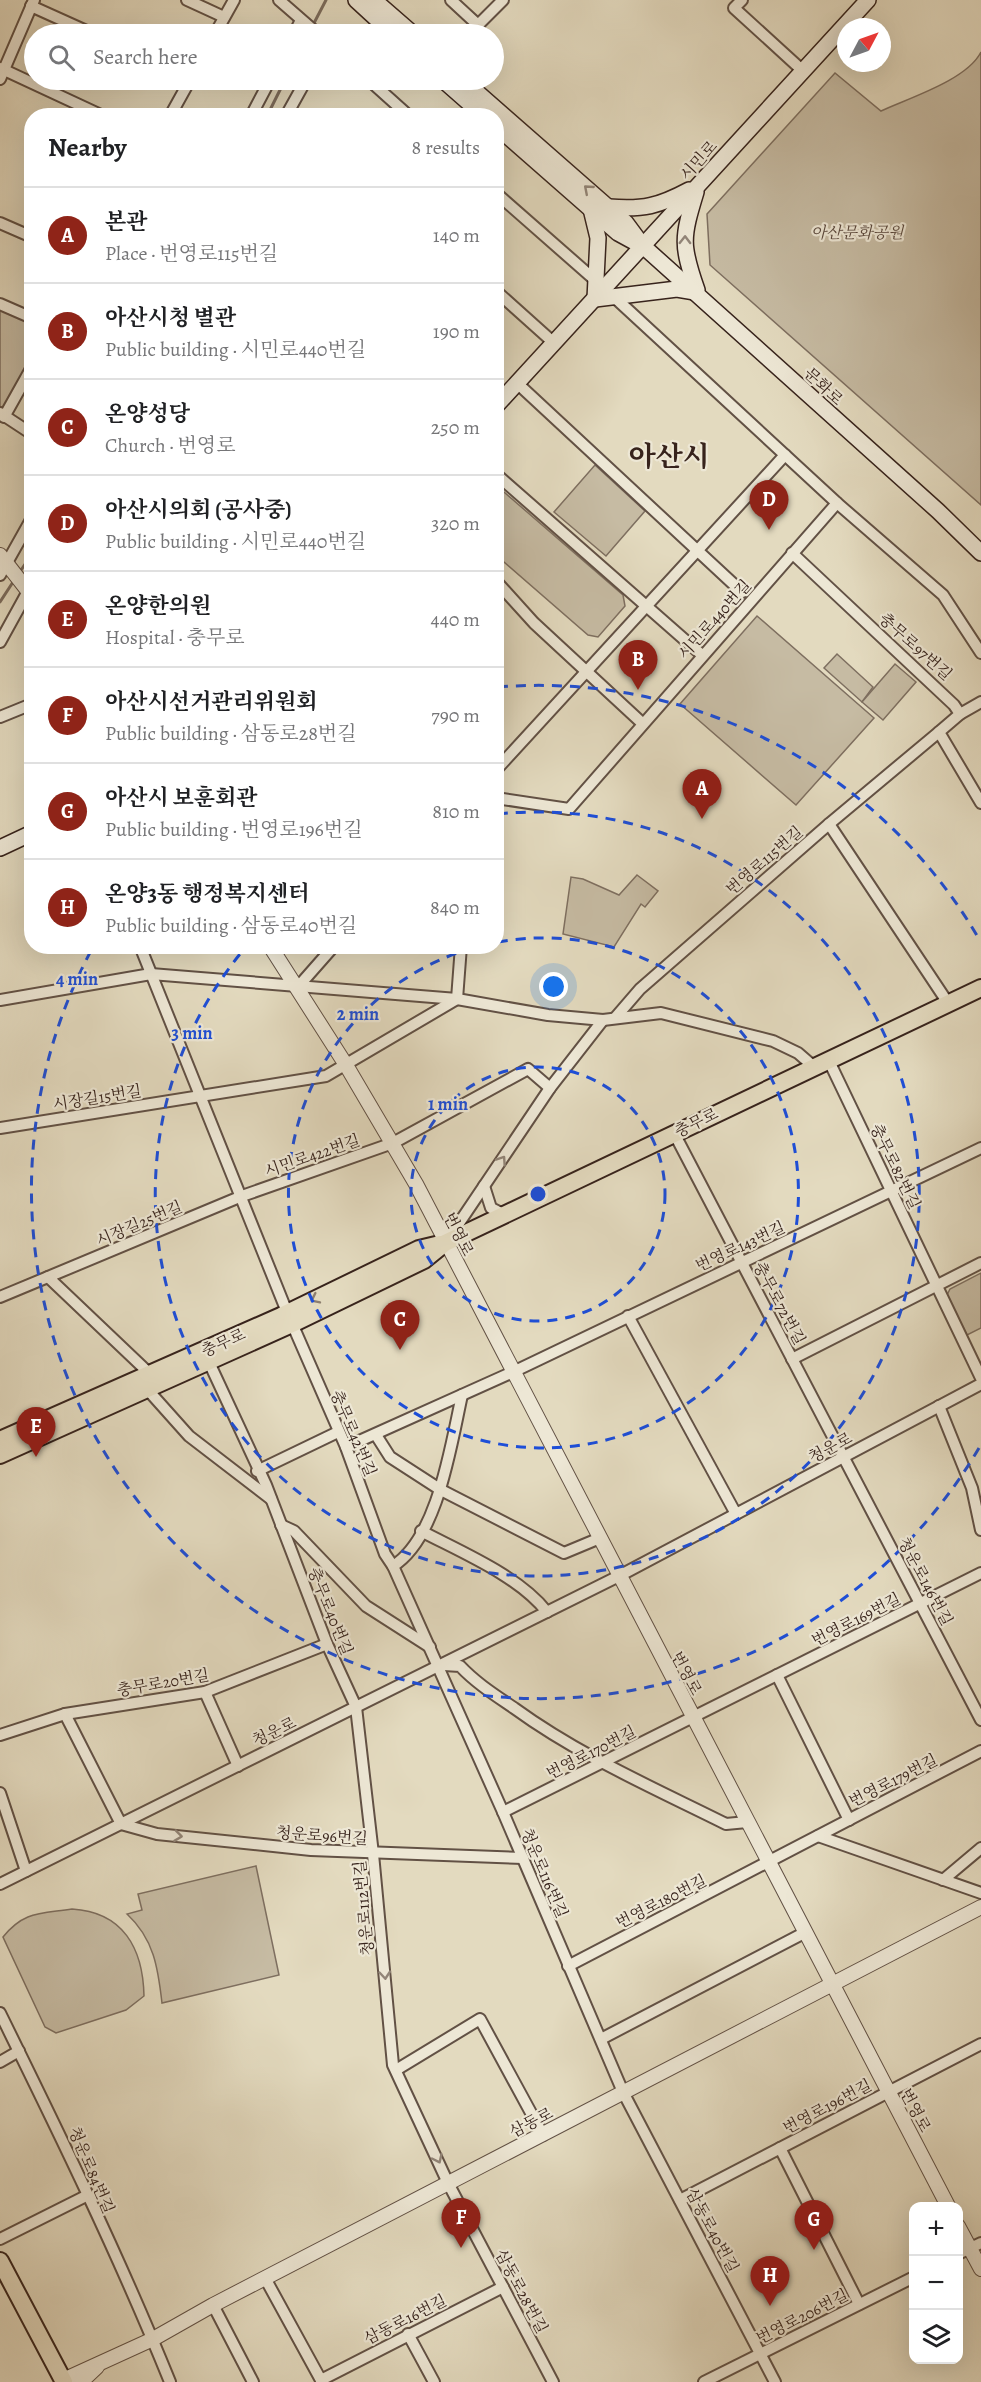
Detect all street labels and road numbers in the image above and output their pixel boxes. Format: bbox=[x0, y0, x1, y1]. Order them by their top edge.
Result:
street label: 시민로 bbox=[675, 136, 723, 185]
street label: 문화로 bbox=[799, 363, 848, 411]
street label: 시민로440번길 bbox=[673, 575, 756, 664]
street label: 충무로97번길 bbox=[874, 608, 957, 685]
street label: 번영로115번길 bbox=[722, 821, 808, 900]
street label: 시장길15번길 bbox=[51, 1080, 143, 1116]
street label: 충무로 bbox=[671, 1103, 723, 1143]
street label: 충무로82번길 bbox=[865, 1120, 925, 1213]
street label: 시민로422번길 bbox=[262, 1129, 363, 1183]
street label: 시장길25번길 bbox=[93, 1196, 186, 1252]
street label: 번영로 bbox=[438, 1209, 479, 1261]
street label: 번영로143번길 bbox=[692, 1217, 789, 1277]
street label: 충무로72번길 bbox=[748, 1258, 810, 1349]
street label: 충무로 bbox=[198, 1323, 250, 1362]
street label: 충무로42번길 bbox=[325, 1387, 381, 1480]
street label: 청운로 bbox=[805, 1427, 857, 1468]
street label: 청운로146번길 bbox=[893, 1533, 958, 1630]
street label: 충무로40번길 bbox=[302, 1564, 358, 1659]
street label: 번영로169번길 bbox=[808, 1588, 905, 1652]
street label: 번영로 bbox=[666, 1648, 707, 1700]
street label: 충무로20번길 bbox=[115, 1664, 211, 1702]
street label: 청운로 bbox=[249, 1712, 301, 1752]
street label: 번영로170번길 bbox=[543, 1721, 640, 1785]
street label: 번영로179번길 bbox=[845, 1749, 942, 1813]
street label: 청운로96번길 bbox=[275, 1822, 369, 1850]
street label: 청운로116번길 bbox=[515, 1825, 573, 1922]
street label: 청운로112번길 bbox=[349, 1859, 379, 1957]
street label: 번영로180번길 bbox=[612, 1870, 711, 1934]
street label: 번영로196번길 bbox=[779, 2074, 876, 2139]
street label: 번영로 bbox=[895, 2085, 936, 2137]
street label: 삼동로 bbox=[506, 2102, 558, 2143]
street label: 청운로84번길 bbox=[63, 2124, 119, 2217]
street label: 삼동로40번길 bbox=[681, 2184, 744, 2277]
street label: 삼동로28번길 bbox=[490, 2245, 553, 2338]
street label: 번영로206번길 bbox=[753, 2284, 852, 2350]
street label: 삼동로16번길 bbox=[360, 2290, 451, 2350]

